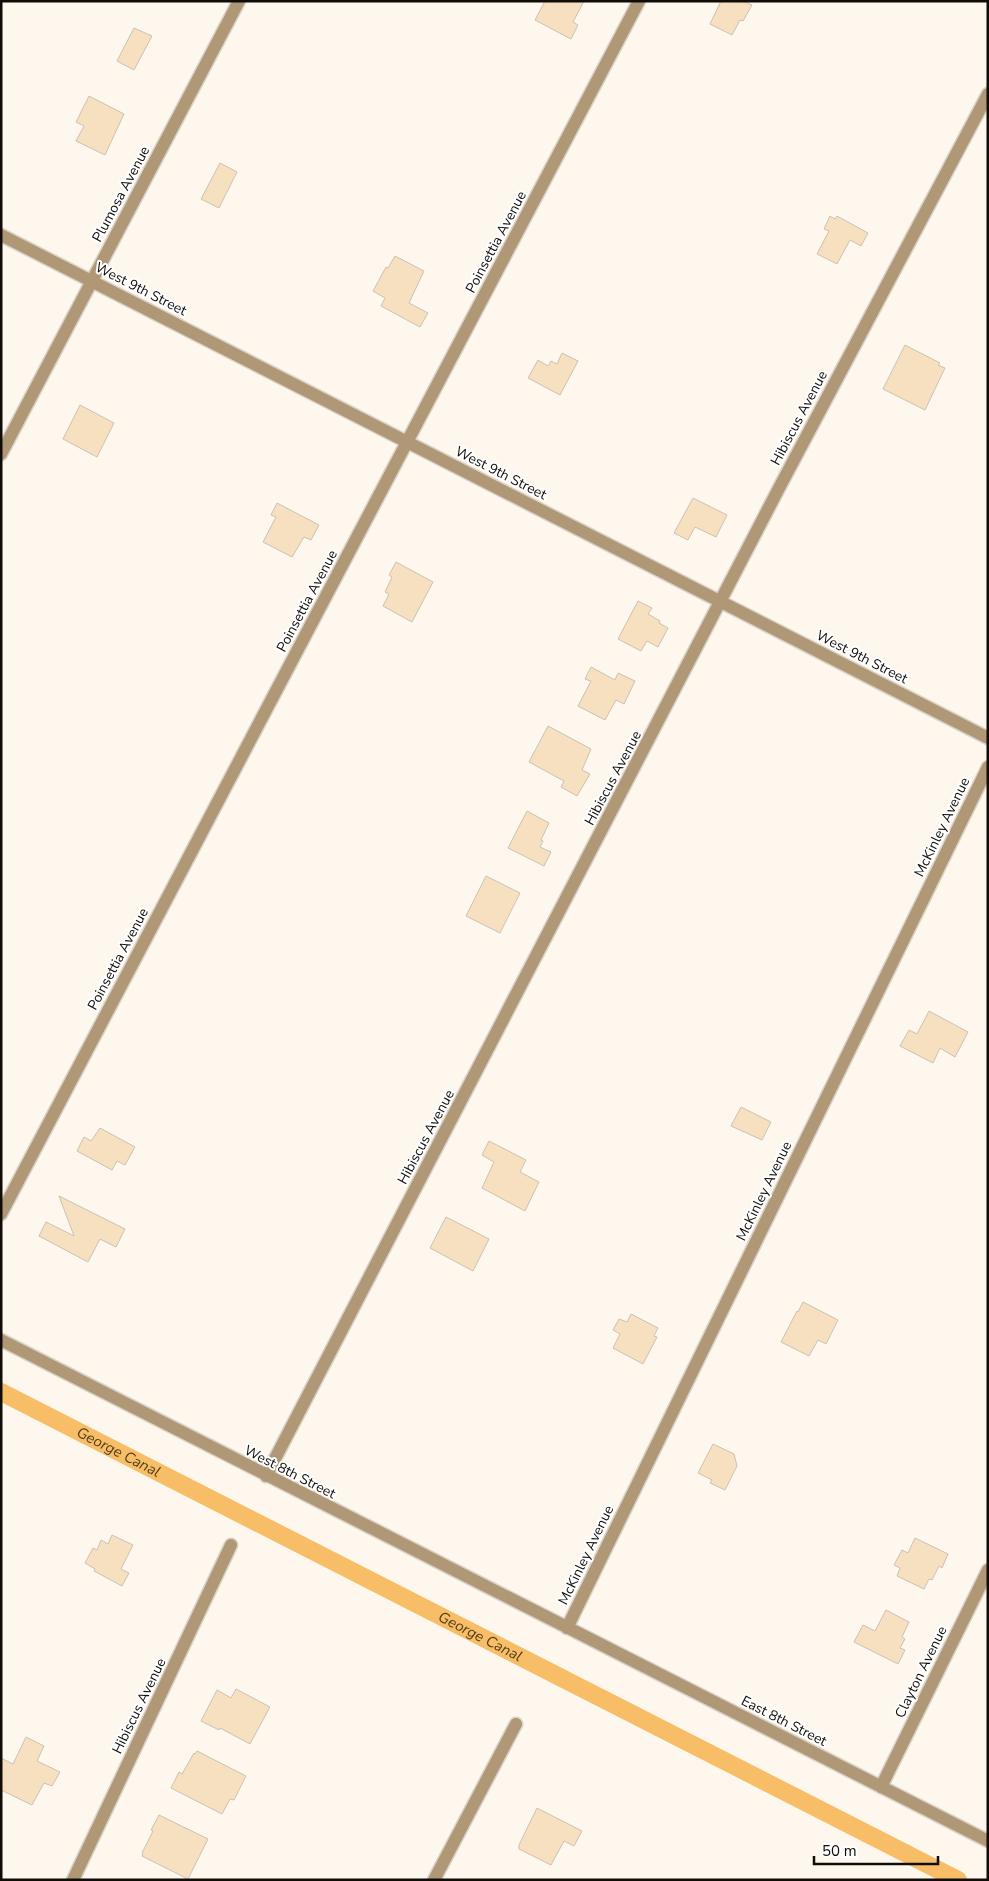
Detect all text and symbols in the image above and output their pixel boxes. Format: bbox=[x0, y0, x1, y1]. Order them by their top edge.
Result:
street label: Plumosa Avenue bbox=[88, 143, 154, 245]
street label: Poinsettia Avenue bbox=[461, 188, 531, 296]
street label: West 9th Street bbox=[92, 258, 190, 320]
street label: Hibiscus Avenue bbox=[766, 367, 832, 469]
street label: West 9th Street bbox=[452, 442, 550, 504]
street label: Poinsettia Avenue bbox=[272, 547, 342, 655]
street label: West 9th Street bbox=[813, 626, 911, 688]
street label: Hibiscus Avenue bbox=[580, 727, 646, 829]
street label: McKinley Avenue bbox=[910, 774, 974, 880]
street label: Poinsettia Avenue bbox=[83, 905, 153, 1013]
street label: Hibiscus Avenue bbox=[393, 1086, 459, 1188]
street label: McKinley Avenue bbox=[732, 1138, 796, 1244]
water label: George Canal bbox=[73, 1422, 164, 1482]
street label: West 8th Street bbox=[241, 1441, 339, 1503]
street label: McKinley Avenue bbox=[554, 1502, 618, 1608]
water label: George Canal bbox=[435, 1607, 526, 1666]
street label: Clayton Avenue bbox=[891, 1623, 951, 1721]
street label: Hibiscus Avenue bbox=[108, 1655, 170, 1757]
street label: East 8th Street bbox=[738, 1691, 830, 1751]
scale bar bbox=[814, 1834, 938, 1866]
text: 50 m bbox=[822, 1841, 857, 1861]

